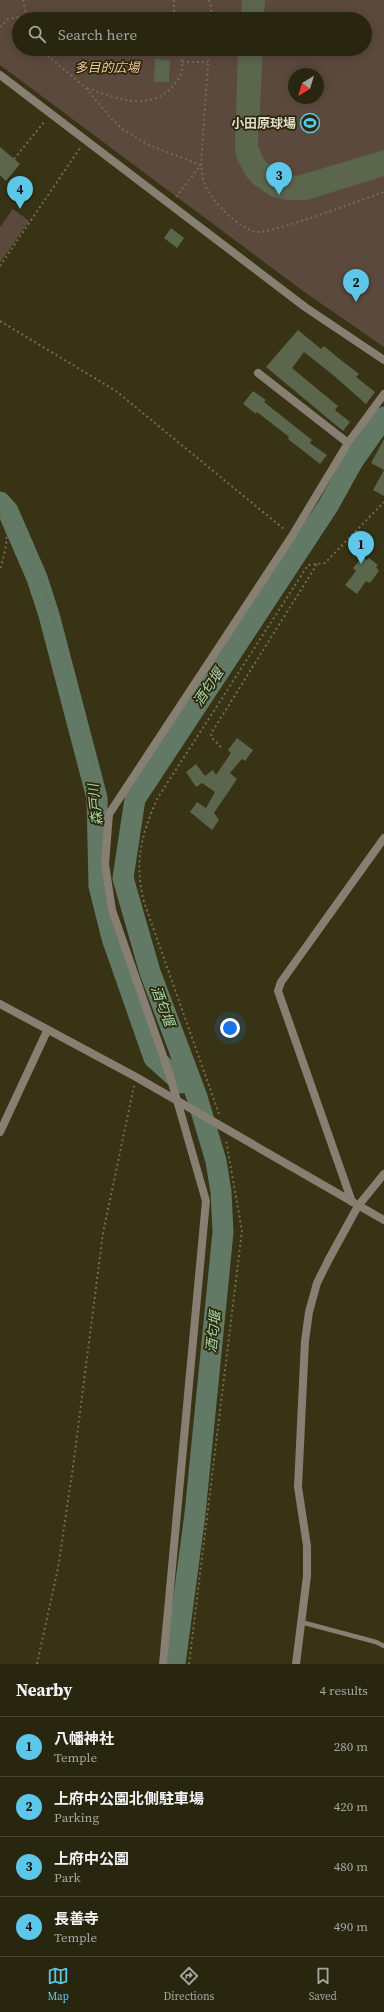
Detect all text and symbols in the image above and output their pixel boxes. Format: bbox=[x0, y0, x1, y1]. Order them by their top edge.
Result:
search box bbox=[12, 12, 372, 56]
icon: search bbox=[26, 23, 48, 45]
text: Search here bbox=[58, 24, 137, 45]
park label: 多目的広場 bbox=[74, 59, 141, 76]
north arrow bbox=[288, 68, 324, 104]
sports icon: 小田原球場 bbox=[299, 112, 321, 134]
place label: 小田原球場 bbox=[231, 115, 296, 132]
pin: 3 bbox=[266, 162, 292, 195]
pin: 4 bbox=[7, 176, 33, 209]
pin: 2 bbox=[343, 269, 369, 302]
pin: 1 bbox=[348, 531, 374, 564]
water label: 酒匂堰 bbox=[188, 662, 230, 710]
water label: 森戸川 bbox=[83, 781, 107, 827]
water label: 酒匂堰 bbox=[146, 983, 181, 1032]
your location bbox=[220, 1018, 240, 1038]
water label: 酒匂堰 bbox=[201, 1307, 225, 1354]
text: Nearby bbox=[16, 1678, 72, 1702]
text: 4 results bbox=[320, 1682, 368, 1699]
text: 八幡神社 bbox=[54, 1728, 114, 1749]
text: 1 bbox=[25, 1738, 33, 1755]
text: 280 m bbox=[334, 1738, 368, 1755]
text: Temple bbox=[54, 1749, 97, 1766]
text: 上府中公園北側駐車場 bbox=[54, 1788, 204, 1809]
text: 2 bbox=[25, 1798, 33, 1815]
text: 420 m bbox=[334, 1798, 368, 1815]
text: Parking bbox=[54, 1809, 99, 1826]
text: 上府中公園 bbox=[54, 1848, 129, 1869]
text: 3 bbox=[25, 1858, 33, 1875]
text: 480 m bbox=[334, 1858, 368, 1875]
text: Park bbox=[54, 1869, 81, 1886]
text: 長善寺 bbox=[54, 1908, 99, 1929]
text: 4 bbox=[25, 1918, 33, 1935]
text: 490 m bbox=[334, 1918, 368, 1935]
text: Temple bbox=[54, 1929, 97, 1946]
tab: Map bbox=[47, 1965, 69, 2004]
tab: Directions bbox=[163, 1965, 214, 2004]
tab: Saved bbox=[309, 1965, 337, 2004]

